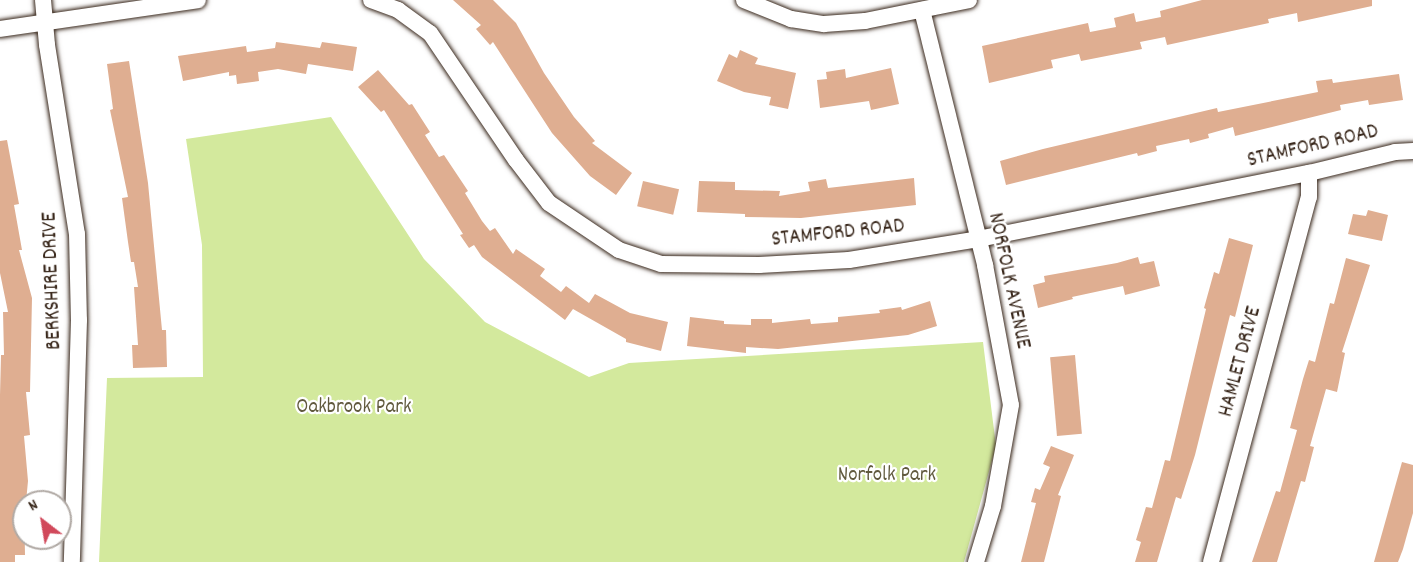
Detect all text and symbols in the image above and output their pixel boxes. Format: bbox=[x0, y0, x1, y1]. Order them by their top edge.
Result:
street label: STAMFORD ROAD bbox=[1245, 120, 1381, 174]
street label: NORFOLK AVENUE bbox=[981, 211, 1035, 351]
street label: BERKSHIRE DRIVE bbox=[38, 212, 68, 350]
street label: STAMFORD ROAD bbox=[770, 215, 906, 253]
street label: HAMLET DRIVE bbox=[1214, 304, 1268, 420]
park label: Oakbrook Park bbox=[296, 395, 412, 421]
park label: Norfolk Park bbox=[838, 463, 936, 489]
north arrow bbox=[12, 490, 72, 550]
text: N bbox=[24, 494, 43, 518]

